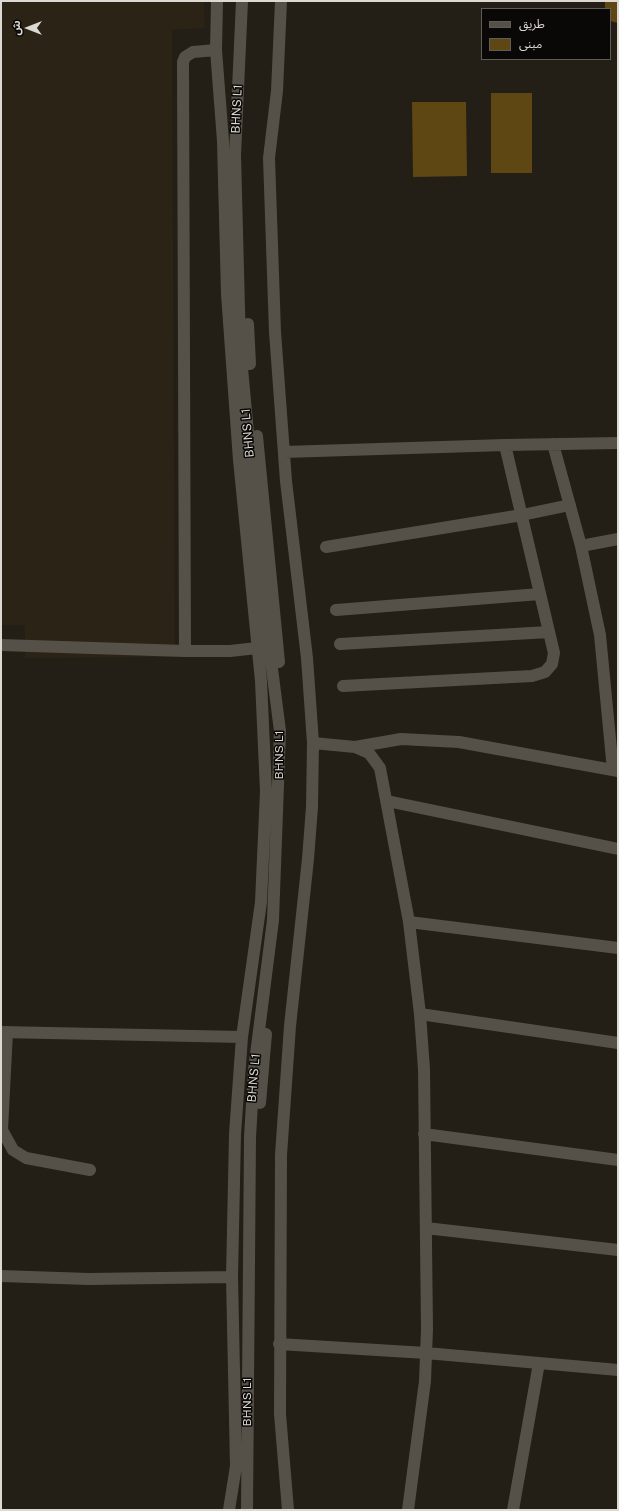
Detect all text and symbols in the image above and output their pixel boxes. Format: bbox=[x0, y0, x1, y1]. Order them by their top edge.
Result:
north arrow bbox=[8, 8, 48, 48]
legend bbox=[481, 8, 611, 60]
text: طريق bbox=[519, 17, 545, 31]
text: ش bbox=[10, 20, 22, 36]
text: مبنى bbox=[519, 37, 542, 51]
street label: BHNS L1 bbox=[229, 84, 245, 134]
street label: BHNS L1 bbox=[239, 408, 257, 458]
street label: BHNS L1 bbox=[272, 730, 286, 780]
street label: BHNS L1 bbox=[245, 1053, 263, 1103]
street label: BHNS L1 bbox=[240, 1377, 254, 1427]

